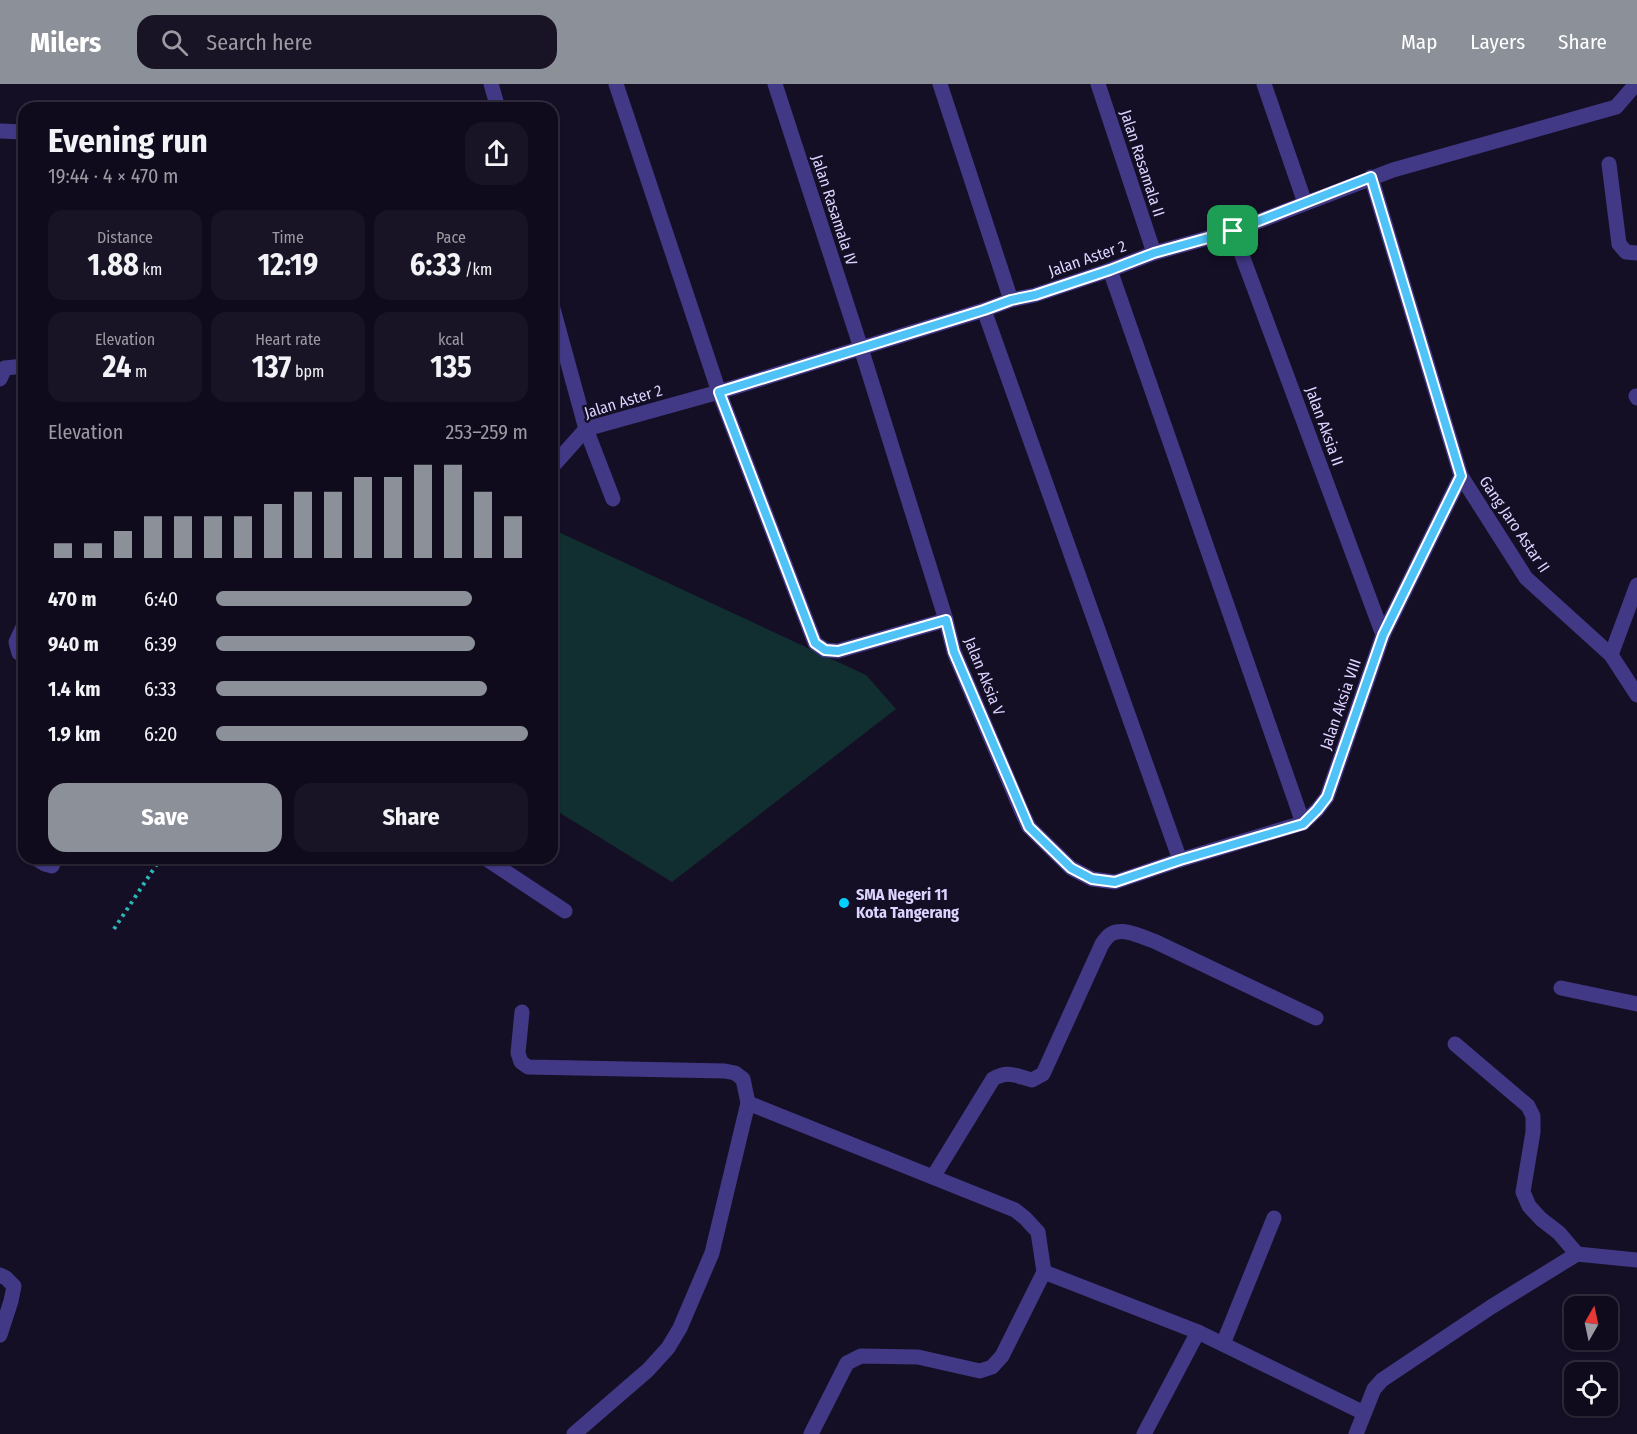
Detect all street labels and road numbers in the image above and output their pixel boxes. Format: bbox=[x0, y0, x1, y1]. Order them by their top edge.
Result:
street label: Jalan Rasamala II bbox=[1116, 107, 1169, 219]
street label: Jalan Rasamala IV bbox=[808, 152, 862, 269]
street label: Jalan Aster 2 bbox=[1046, 236, 1128, 281]
street label: Jalan Aster 2 bbox=[582, 381, 665, 422]
street label: Jalan Aksia II bbox=[1301, 384, 1348, 468]
street label: Gang Jaro Astar II bbox=[1475, 472, 1554, 576]
street label: Jalan Aksia V bbox=[960, 634, 1009, 719]
street label: Jalan Aksia VIII bbox=[1316, 656, 1365, 752]

